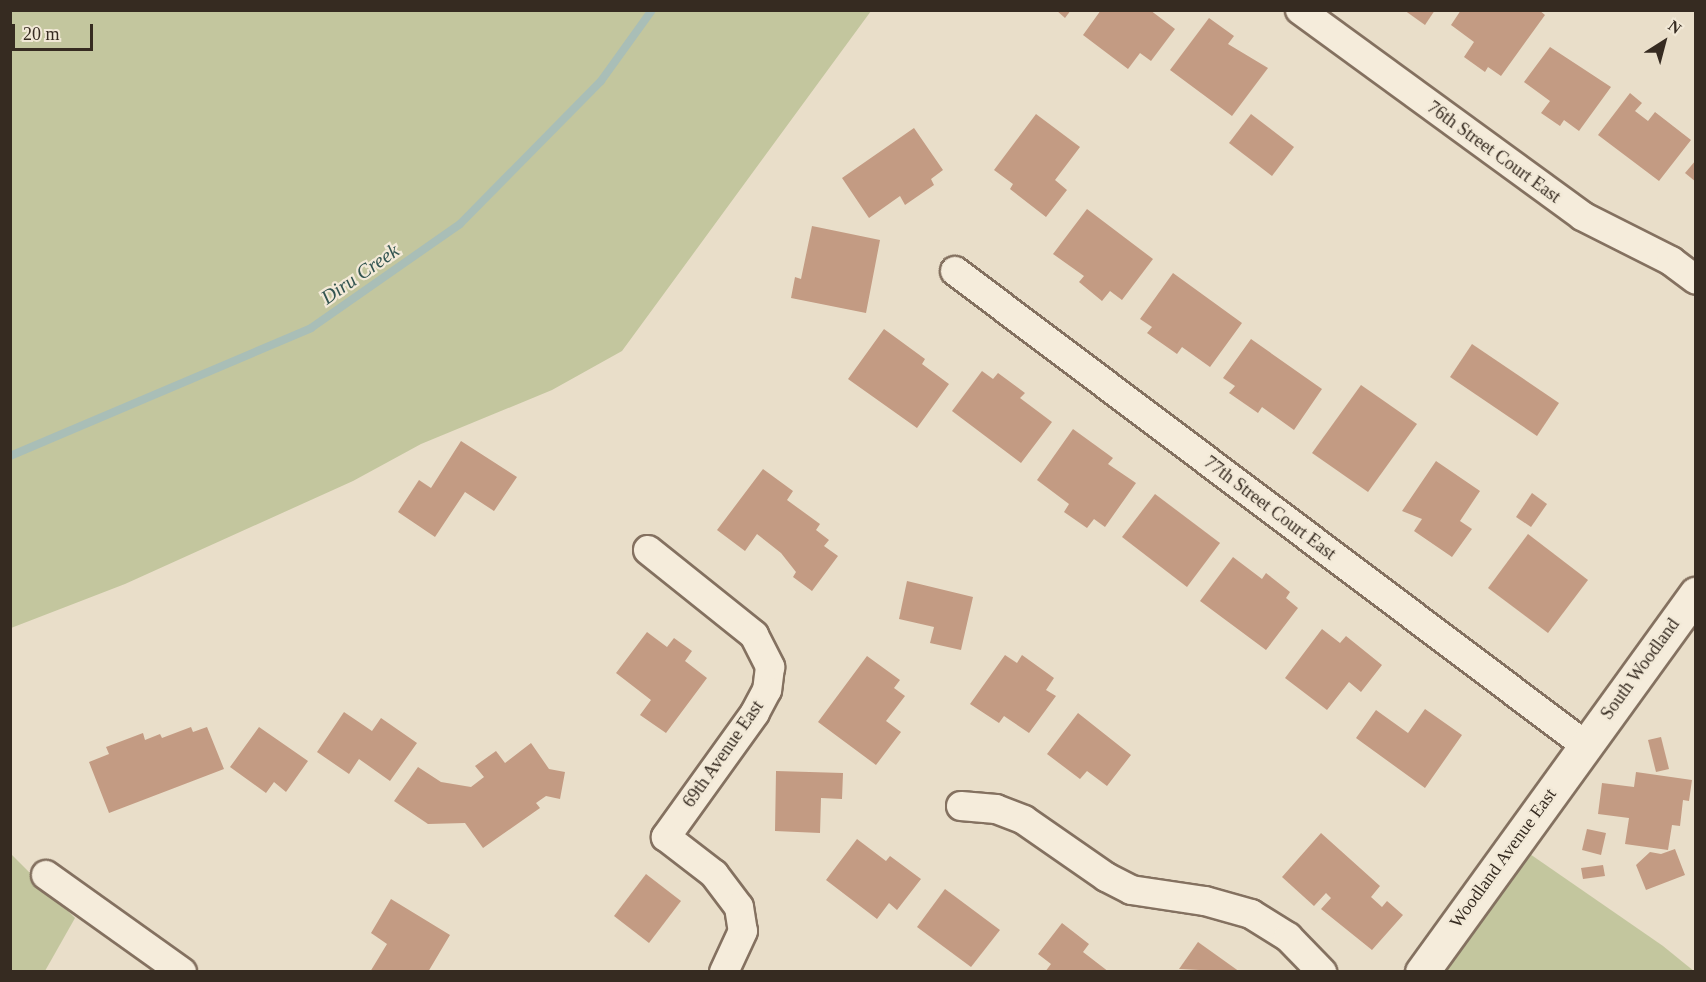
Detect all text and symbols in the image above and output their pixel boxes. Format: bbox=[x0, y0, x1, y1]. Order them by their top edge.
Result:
scale bar bbox=[15, 12, 96, 50]
north arrow bbox=[1634, 12, 1694, 72]
text: N bbox=[1665, 17, 1685, 37]
text: 20 m bbox=[23, 24, 60, 44]
street label: 76th Street Court East bbox=[1423, 96, 1565, 208]
water label: Diru Creek bbox=[316, 238, 404, 310]
street label: 77th Street Court East bbox=[1200, 451, 1340, 565]
street label: South Woodland bbox=[1596, 614, 1684, 724]
street label: 69th Avenue East bbox=[678, 696, 768, 812]
street label: Woodland Avenue East bbox=[1445, 784, 1561, 932]

